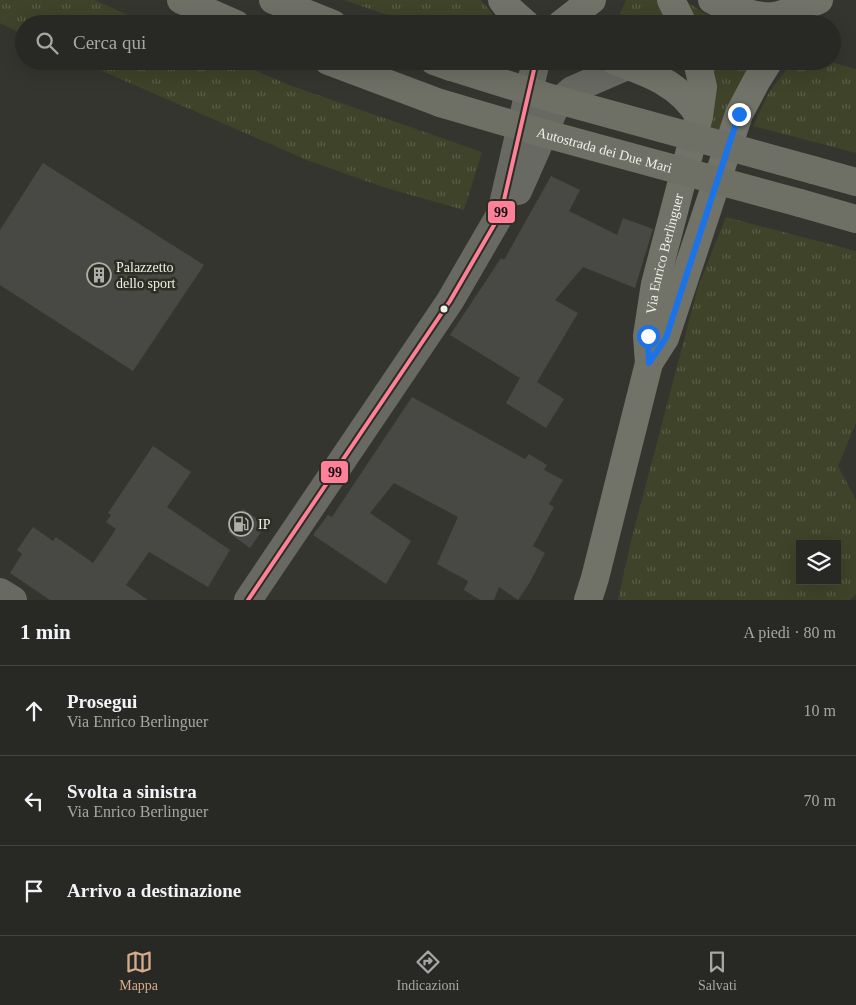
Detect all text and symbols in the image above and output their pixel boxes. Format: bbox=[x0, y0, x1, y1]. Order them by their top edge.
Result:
search box bbox=[15, 15, 841, 70]
icon: search bbox=[33, 29, 61, 57]
text: Cerca qui bbox=[73, 32, 146, 53]
route end bbox=[728, 103, 751, 126]
street label: Autostrada dei Due Mari bbox=[535, 124, 674, 175]
street label: Via Enrico Berlinguer bbox=[643, 191, 686, 315]
line badge: 99 bbox=[487, 200, 516, 224]
text: 99 bbox=[494, 205, 508, 220]
place label: Palazzetto dello sport bbox=[116, 260, 176, 291]
building icon: Palazzetto dello sport bbox=[86, 262, 112, 288]
unlabelled marker bbox=[439, 304, 449, 314]
route start bbox=[637, 325, 660, 348]
line badge: 99 bbox=[320, 460, 349, 484]
text: 99 bbox=[328, 465, 342, 480]
fuel station icon: IP bbox=[228, 511, 254, 537]
place label: IP bbox=[258, 517, 271, 532]
map controls bbox=[796, 540, 841, 585]
button: layers bbox=[796, 540, 841, 585]
text: 1 min bbox=[20, 620, 71, 644]
text: A piedi · 80 m bbox=[744, 624, 836, 641]
text: Prosegui bbox=[67, 691, 137, 712]
icon: ahead bbox=[20, 697, 48, 725]
text: 10 m bbox=[804, 702, 836, 719]
text: Via Enrico Berlinguer bbox=[67, 713, 208, 730]
text: Svolta a sinistra bbox=[67, 781, 197, 802]
icon: left bbox=[20, 787, 48, 815]
text: 70 m bbox=[804, 792, 836, 809]
text: Via Enrico Berlinguer bbox=[67, 803, 208, 820]
icon: arrive bbox=[20, 877, 48, 905]
text: Arrivo a destinazione bbox=[67, 880, 241, 901]
tab: Mappa bbox=[119, 948, 158, 994]
tab: Indicazioni bbox=[397, 948, 459, 994]
tab: Salvati bbox=[698, 948, 737, 994]

